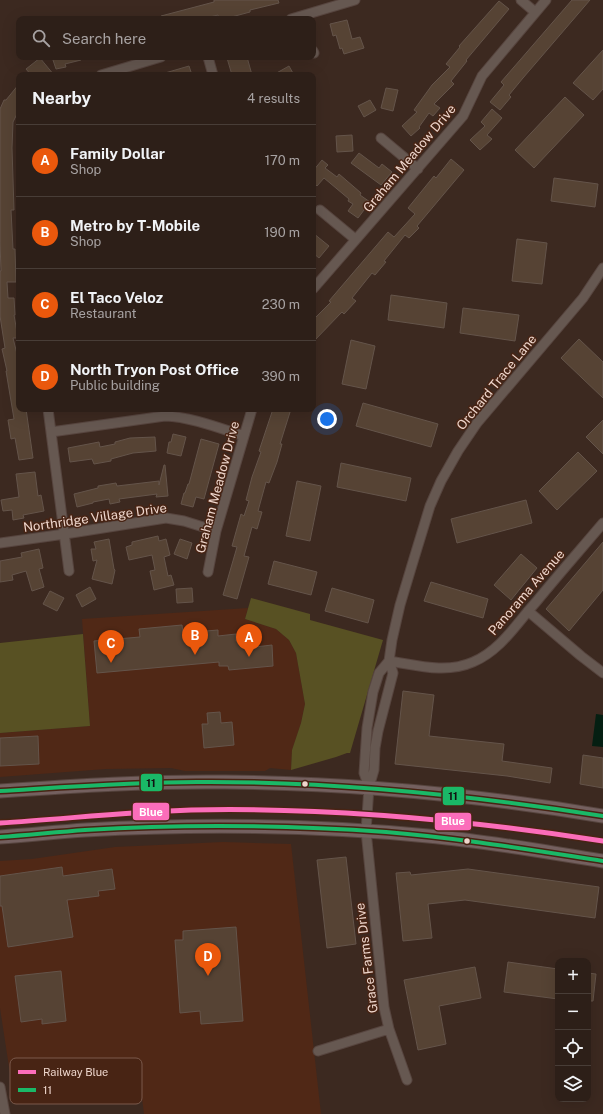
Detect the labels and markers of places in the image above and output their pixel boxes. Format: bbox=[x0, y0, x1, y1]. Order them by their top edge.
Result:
pin: B bbox=[182, 622, 208, 655]
pin: A bbox=[236, 624, 262, 657]
pin: C bbox=[98, 630, 124, 663]
unlabelled marker bbox=[300, 779, 310, 789]
unlabelled marker bbox=[462, 836, 472, 846]
pin: D bbox=[195, 943, 221, 976]

